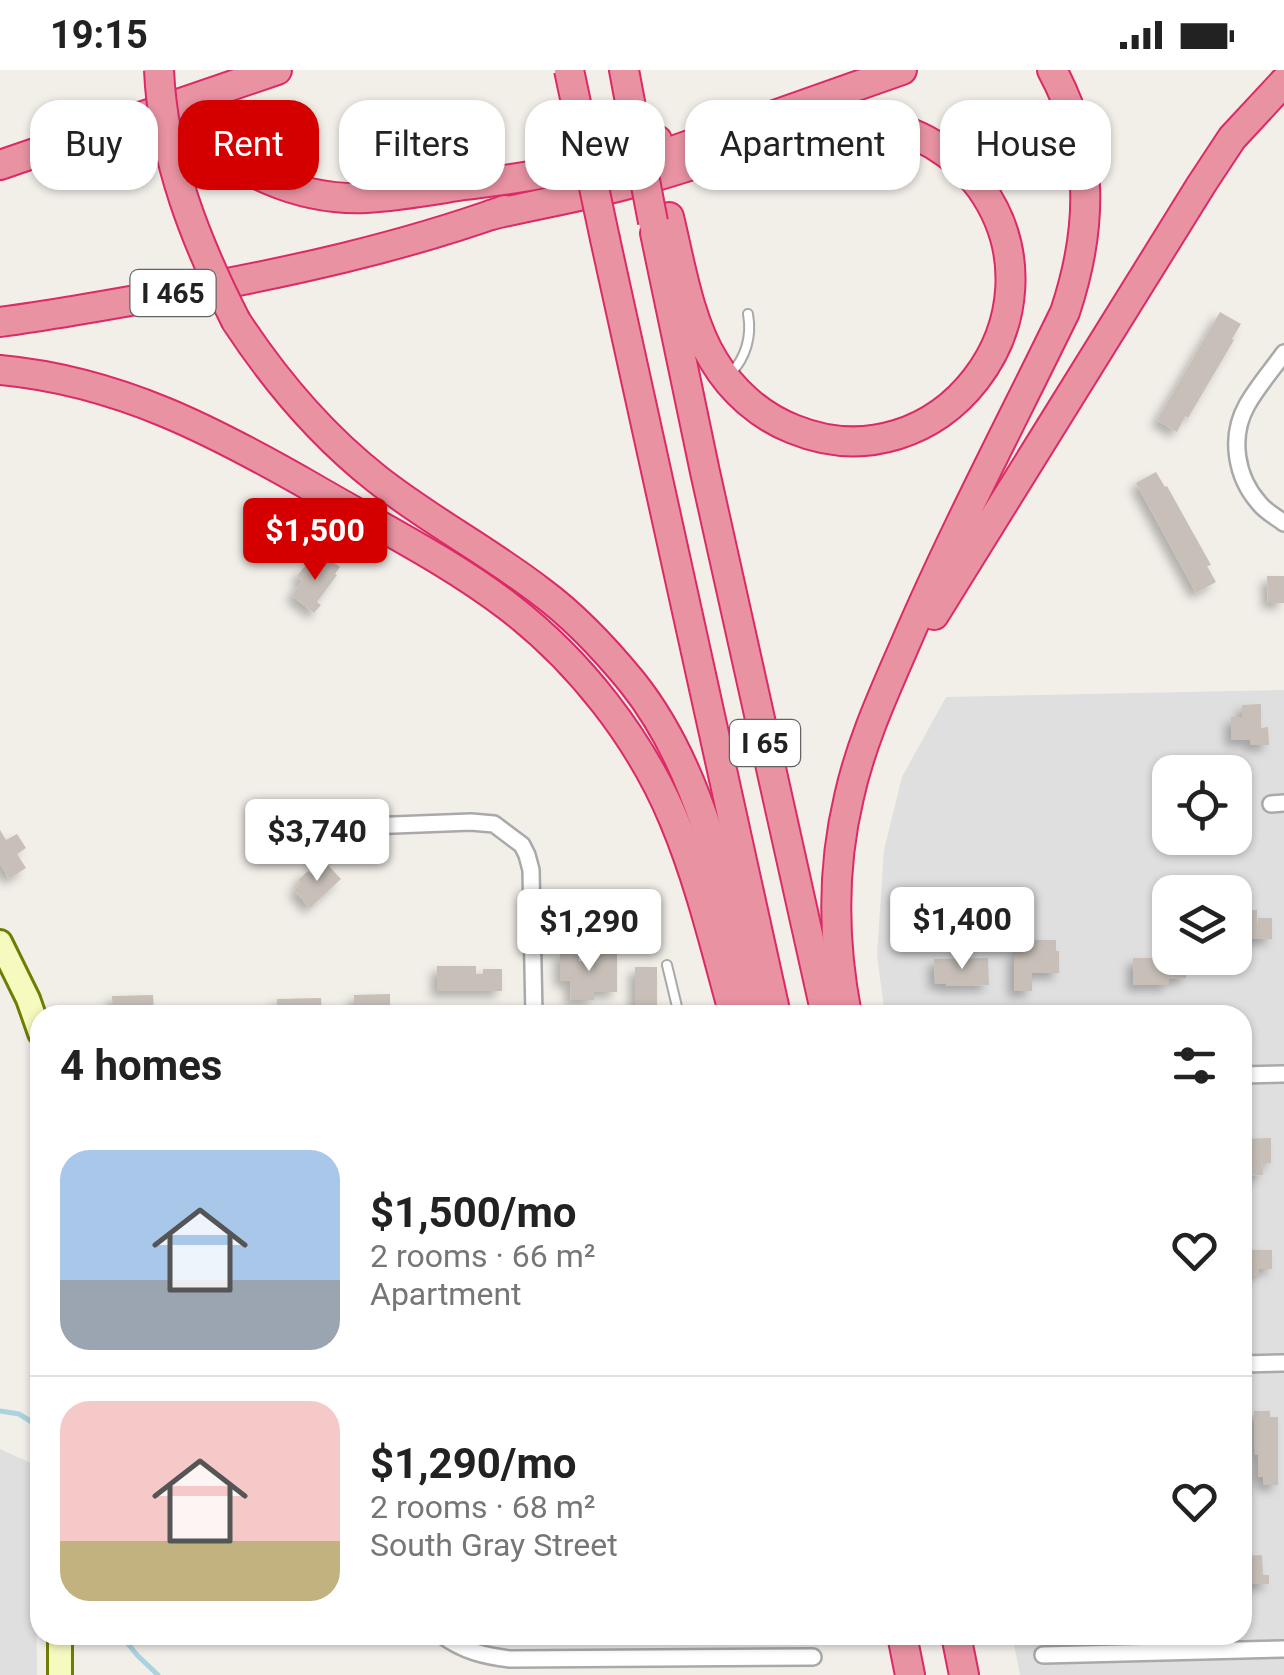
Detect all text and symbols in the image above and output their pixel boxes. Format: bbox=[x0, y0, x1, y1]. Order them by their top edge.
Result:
text: 19:15 bbox=[50, 13, 148, 57]
chip: Buy bbox=[30, 100, 158, 190]
chip: Rent bbox=[178, 100, 319, 190]
chip: Filters bbox=[339, 100, 505, 190]
chip: New bbox=[525, 100, 665, 190]
chip: Apartment bbox=[685, 100, 920, 190]
chip: House bbox=[940, 100, 1111, 190]
road number: I 465 bbox=[130, 270, 216, 316]
pin: $1,500 bbox=[234, 498, 396, 583]
text: $1,500 bbox=[265, 511, 365, 549]
road number: I 65 bbox=[730, 720, 800, 766]
map controls bbox=[1152, 755, 1252, 975]
button: locate bbox=[1152, 755, 1252, 855]
pin: $3,740 bbox=[236, 799, 398, 884]
text: $3,740 bbox=[267, 812, 367, 850]
button: layers bbox=[1152, 875, 1252, 975]
pin: $1,400 bbox=[881, 887, 1043, 972]
pin: $1,290 bbox=[508, 889, 670, 974]
text: $1,400 bbox=[912, 900, 1012, 938]
text: $1,290 bbox=[539, 902, 639, 940]
icon: filters bbox=[1167, 1038, 1222, 1093]
text: 4 homes bbox=[60, 1041, 222, 1090]
text: $1,500/mo bbox=[370, 1188, 577, 1237]
icon: home bbox=[140, 1190, 260, 1310]
icon: heart bbox=[1167, 1223, 1222, 1278]
text: 2 rooms · 66 m² bbox=[370, 1237, 595, 1275]
text: Apartment bbox=[370, 1275, 522, 1313]
text: $1,290/mo bbox=[370, 1439, 577, 1488]
icon: home bbox=[140, 1441, 260, 1561]
icon: heart bbox=[1167, 1474, 1222, 1529]
text: 2 rooms · 68 m² bbox=[370, 1488, 595, 1526]
text: South Gray Street bbox=[370, 1526, 618, 1564]

